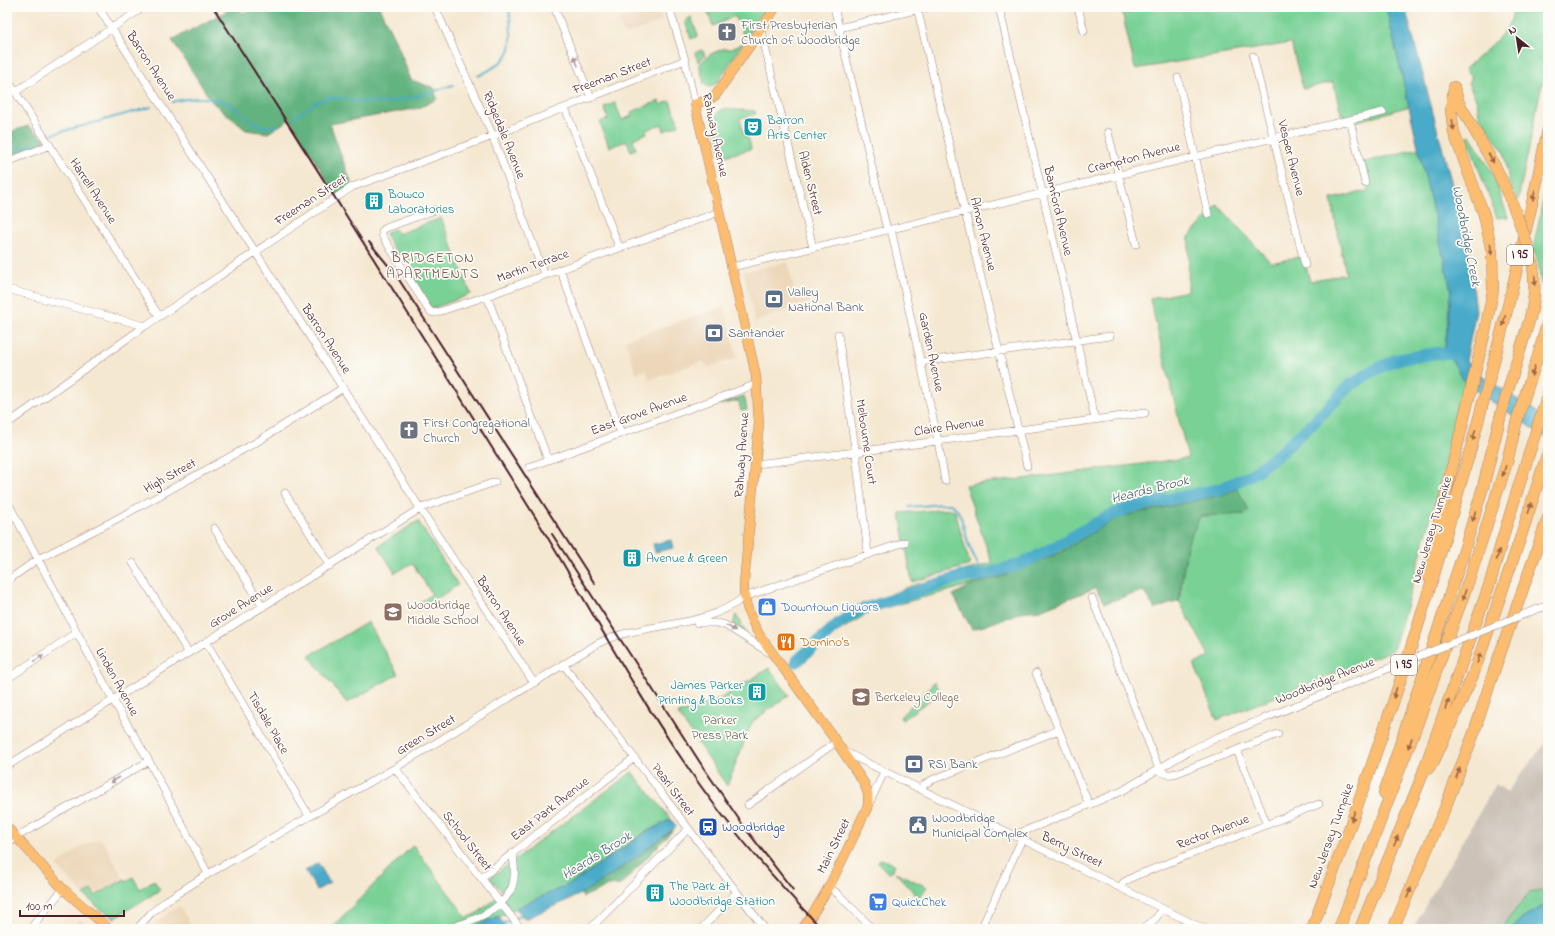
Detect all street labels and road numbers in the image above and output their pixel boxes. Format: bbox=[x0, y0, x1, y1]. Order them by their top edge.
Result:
street label: Barron Avenue bbox=[121, 27, 181, 104]
street label: Freeman Street bbox=[569, 52, 655, 100]
street label: Ridgedale Avenue bbox=[477, 88, 530, 182]
street label: Rahway Avenue bbox=[696, 91, 733, 179]
street label: Vesper Avenue bbox=[1272, 117, 1310, 198]
street label: Crampton Avenue bbox=[1086, 137, 1183, 179]
street label: Alden Street bbox=[793, 149, 827, 218]
street label: Harrell Avenue bbox=[65, 154, 121, 228]
street label: Bamford Avenue bbox=[1038, 163, 1078, 258]
street label: Freeman Street bbox=[270, 169, 351, 231]
street label: Almon Avenue bbox=[965, 195, 1001, 273]
street label: Martin Terrace bbox=[494, 244, 572, 288]
road number: I 95 bbox=[1507, 245, 1533, 265]
street label: Barron Avenue bbox=[296, 300, 356, 377]
street label: Garden Avenue bbox=[913, 310, 949, 394]
street label: East Grove Avenue bbox=[588, 388, 690, 440]
street label: Melbourne Court bbox=[851, 398, 881, 487]
street label: Rahway Avenue bbox=[730, 412, 755, 498]
street label: Claire Avenue bbox=[913, 413, 985, 441]
street label: High Street bbox=[140, 453, 201, 499]
street label: New Jersey Turnpike bbox=[1407, 474, 1458, 586]
street label: Barron Avenue bbox=[471, 572, 531, 649]
street label: Grove Avenue bbox=[205, 579, 277, 633]
street label: Linden Avenue bbox=[90, 645, 144, 720]
street label: Woodbridge Avenue bbox=[1273, 652, 1378, 710]
road number: I 95 bbox=[1391, 655, 1417, 675]
street label: Tisdale Place bbox=[242, 688, 294, 758]
street label: Green Street bbox=[393, 709, 460, 760]
street label: Pearl Street bbox=[647, 760, 700, 821]
street label: East Park Avenue bbox=[507, 772, 593, 846]
street label: New Jersey Turnpike bbox=[1303, 780, 1360, 892]
street label: School Street bbox=[437, 807, 497, 876]
street label: Rector Avenue bbox=[1174, 809, 1252, 855]
street label: Main Street bbox=[812, 814, 856, 877]
street label: Berry Street bbox=[1037, 827, 1106, 874]

